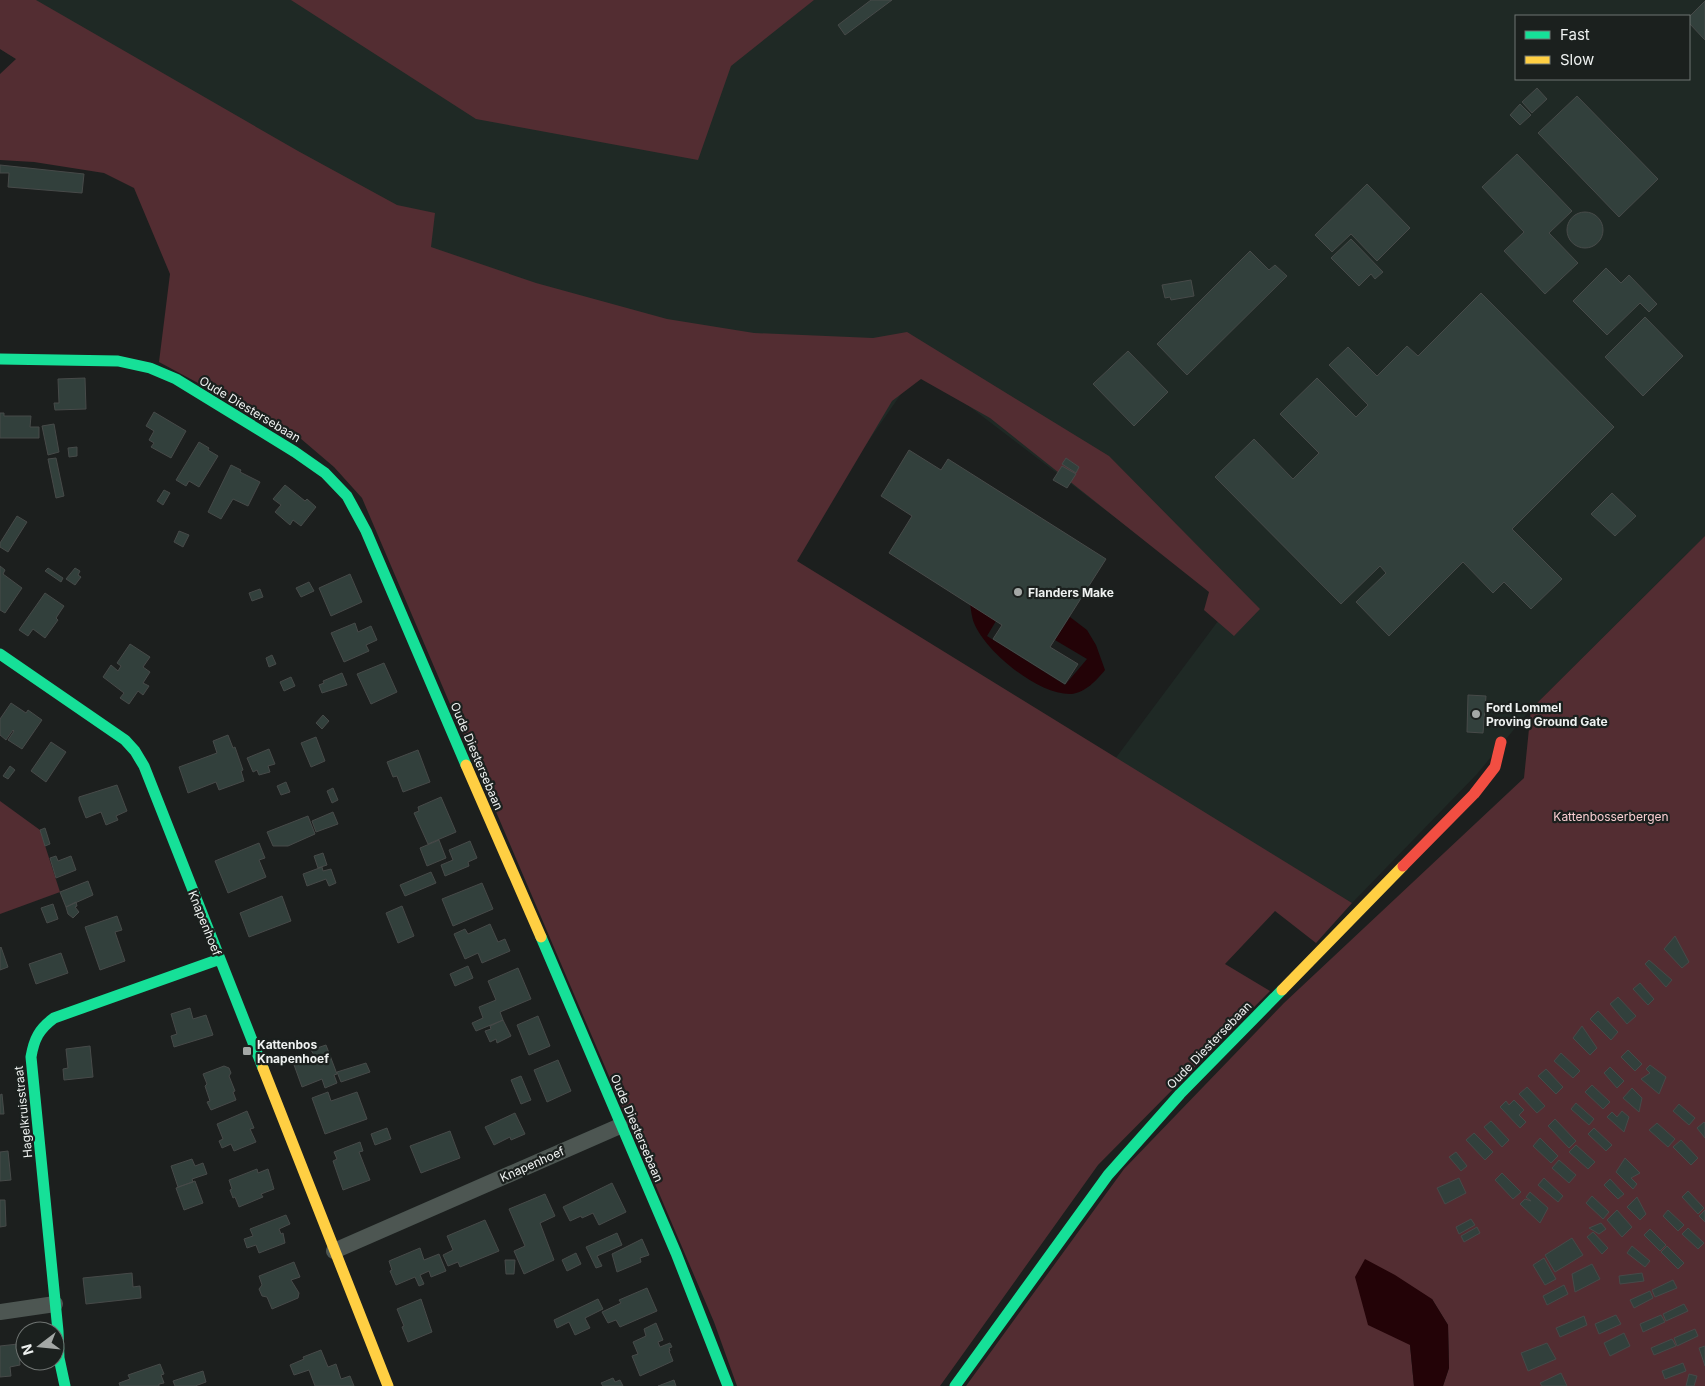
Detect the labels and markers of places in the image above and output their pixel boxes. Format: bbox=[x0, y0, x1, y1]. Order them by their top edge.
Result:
place label: Flanders Make bbox=[1028, 585, 1114, 600]
marker: Flanders Make bbox=[1012, 586, 1024, 598]
place label: Ford Lommel Proving Ground Gate bbox=[1486, 700, 1608, 729]
marker: Ford Lommel Proving Ground Gate bbox=[1470, 708, 1482, 720]
place label: Kattenbos Knapenhoef bbox=[257, 1037, 329, 1066]
marker: Kattenbos Knapenhoef bbox=[241, 1045, 253, 1057]

